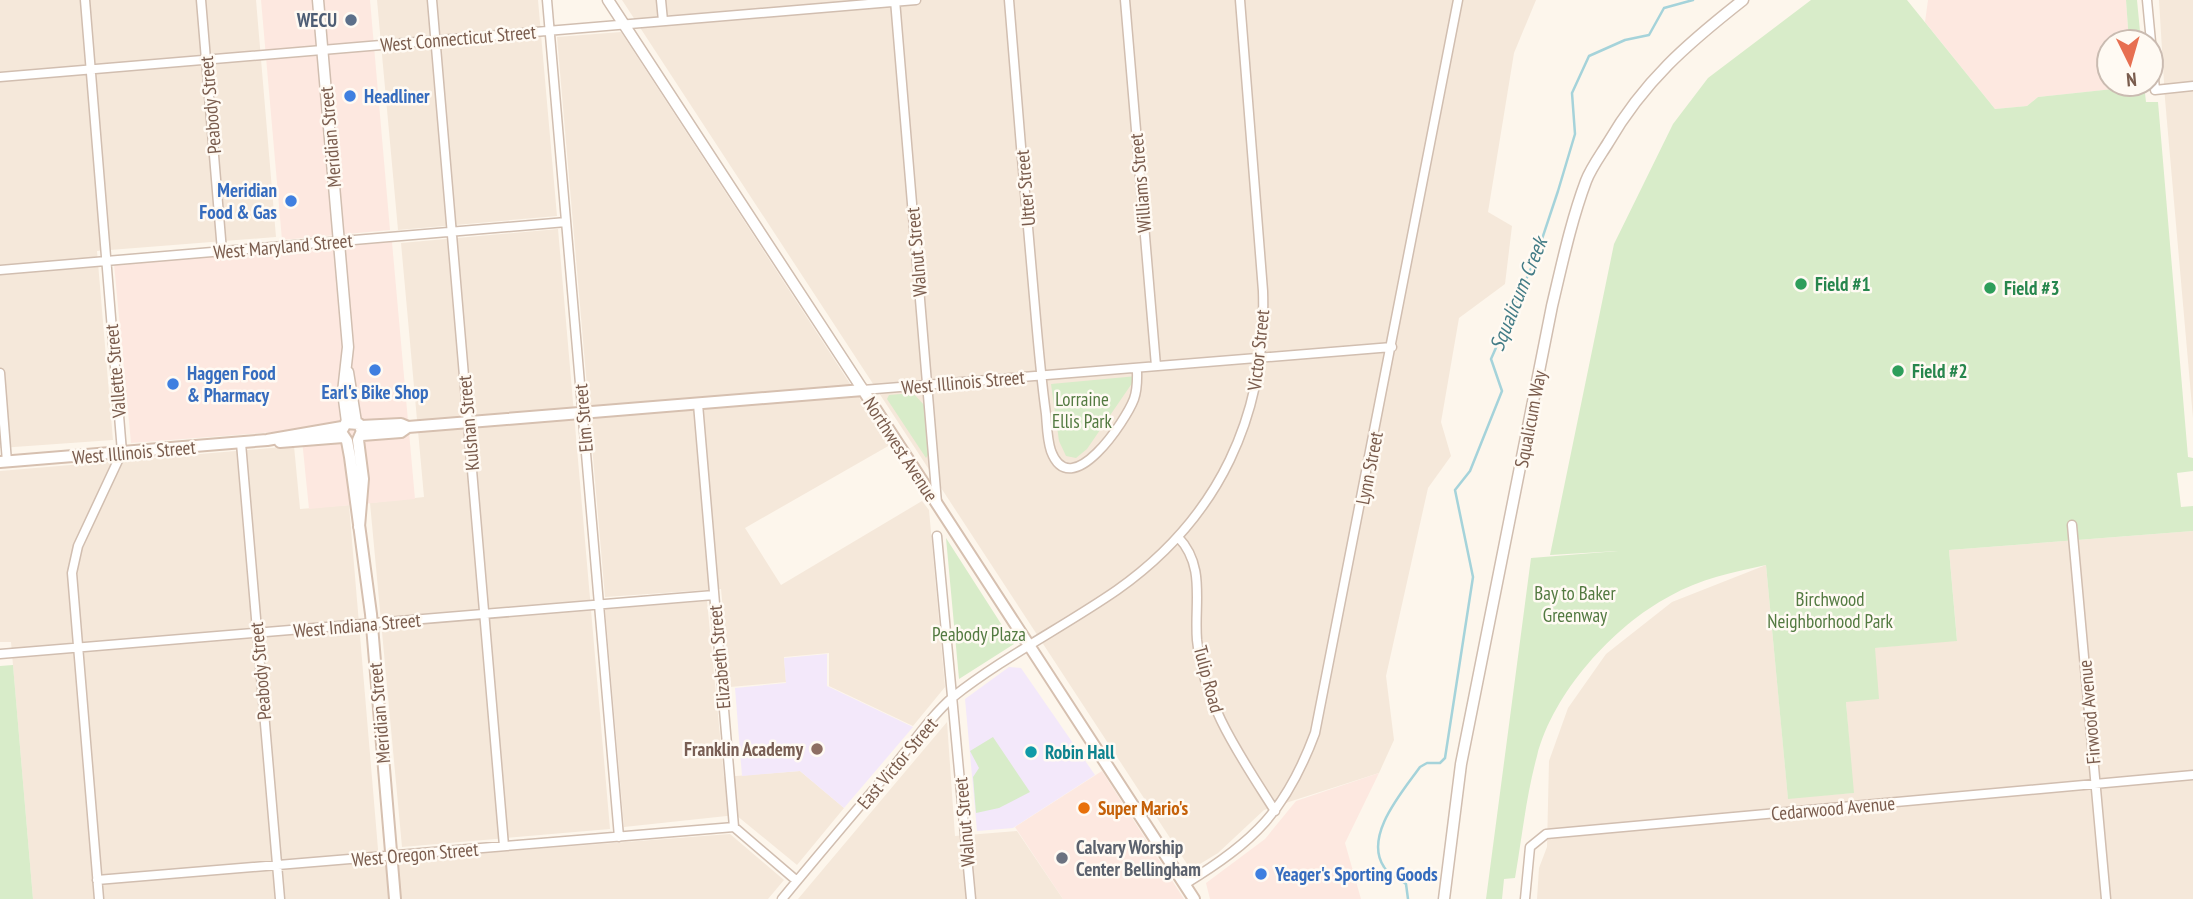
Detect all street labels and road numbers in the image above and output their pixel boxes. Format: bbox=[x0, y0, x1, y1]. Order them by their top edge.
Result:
street label: West Connecticut Street bbox=[379, 19, 538, 57]
street label: Peabody Street bbox=[194, 54, 226, 155]
street label: Meridian Street bbox=[314, 85, 346, 188]
street label: Williams Street bbox=[1124, 132, 1156, 234]
street label: Utter Street bbox=[1010, 148, 1040, 227]
street label: Walnut Street bbox=[900, 206, 932, 298]
street label: West Maryland Street bbox=[212, 228, 354, 264]
street label: Victor Street bbox=[1242, 307, 1274, 393]
street label: Vallette Street bbox=[99, 322, 131, 420]
street label: West Illinois Street bbox=[900, 365, 1026, 399]
street label: Squalicum Way bbox=[1509, 367, 1551, 470]
street label: Kulshan Street bbox=[452, 374, 484, 472]
street label: Elm Street bbox=[568, 382, 598, 453]
street label: Northwest Avenue bbox=[858, 392, 944, 506]
street label: Lynn Street bbox=[1350, 429, 1388, 506]
street label: West Illinois Street bbox=[71, 435, 197, 469]
street label: Elizabeth Street bbox=[702, 603, 735, 710]
street label: West Indiana Street bbox=[292, 607, 422, 643]
street label: Peabody Street bbox=[244, 620, 276, 721]
street label: Tulip Road bbox=[1189, 643, 1229, 715]
street label: Firwood Avenue bbox=[2072, 659, 2106, 765]
street label: Meridian Street bbox=[363, 661, 395, 764]
street label: East Victor Street bbox=[852, 712, 943, 814]
street label: Walnut Street bbox=[948, 776, 980, 868]
street label: Cedarwood Avenue bbox=[1770, 791, 1896, 825]
street label: West Oregon Street bbox=[351, 836, 480, 871]

